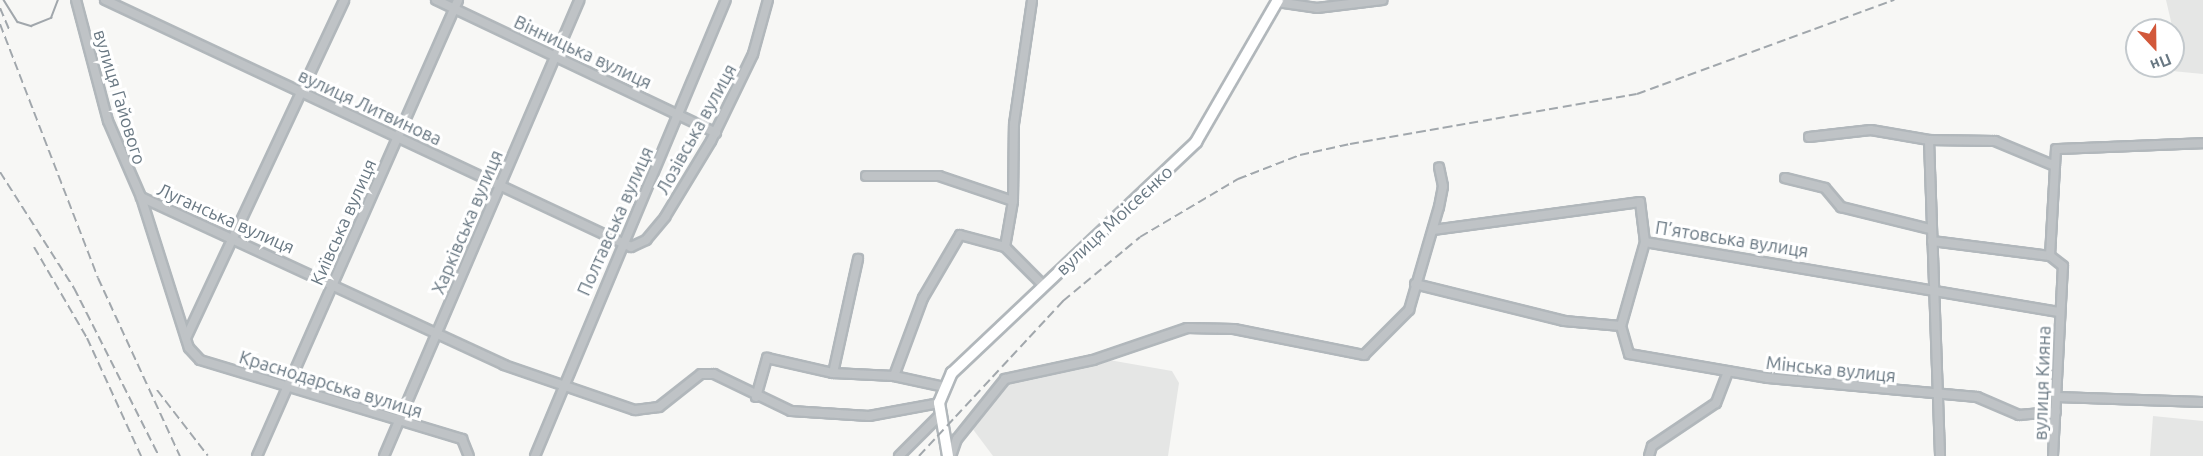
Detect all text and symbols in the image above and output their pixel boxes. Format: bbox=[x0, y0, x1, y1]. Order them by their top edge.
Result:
street label: Вінницька вулиця bbox=[511, 11, 655, 93]
north arrow bbox=[2125, 18, 2185, 78]
street label: вулиця Гайового bbox=[89, 27, 151, 167]
text: Пн bbox=[2148, 51, 2174, 75]
street label: Лозівська вулиця bbox=[651, 60, 741, 198]
street label: вулиця Литвинова bbox=[295, 64, 445, 150]
street label: Полтавська вулиця bbox=[572, 143, 658, 299]
street label: Харківська вулиця bbox=[427, 147, 507, 297]
street label: Київська вулиця bbox=[305, 156, 381, 288]
street label: вулиця Моісеєнко bbox=[1051, 161, 1177, 279]
street label: Луганська вулиця bbox=[154, 178, 298, 258]
street label: П’ятовська вулиця bbox=[1654, 216, 1810, 262]
street label: вулиця Кияна bbox=[2029, 325, 2055, 441]
street label: Краснодарська вулиця bbox=[237, 346, 425, 422]
street label: Мінська вулиця bbox=[1765, 351, 1897, 387]

